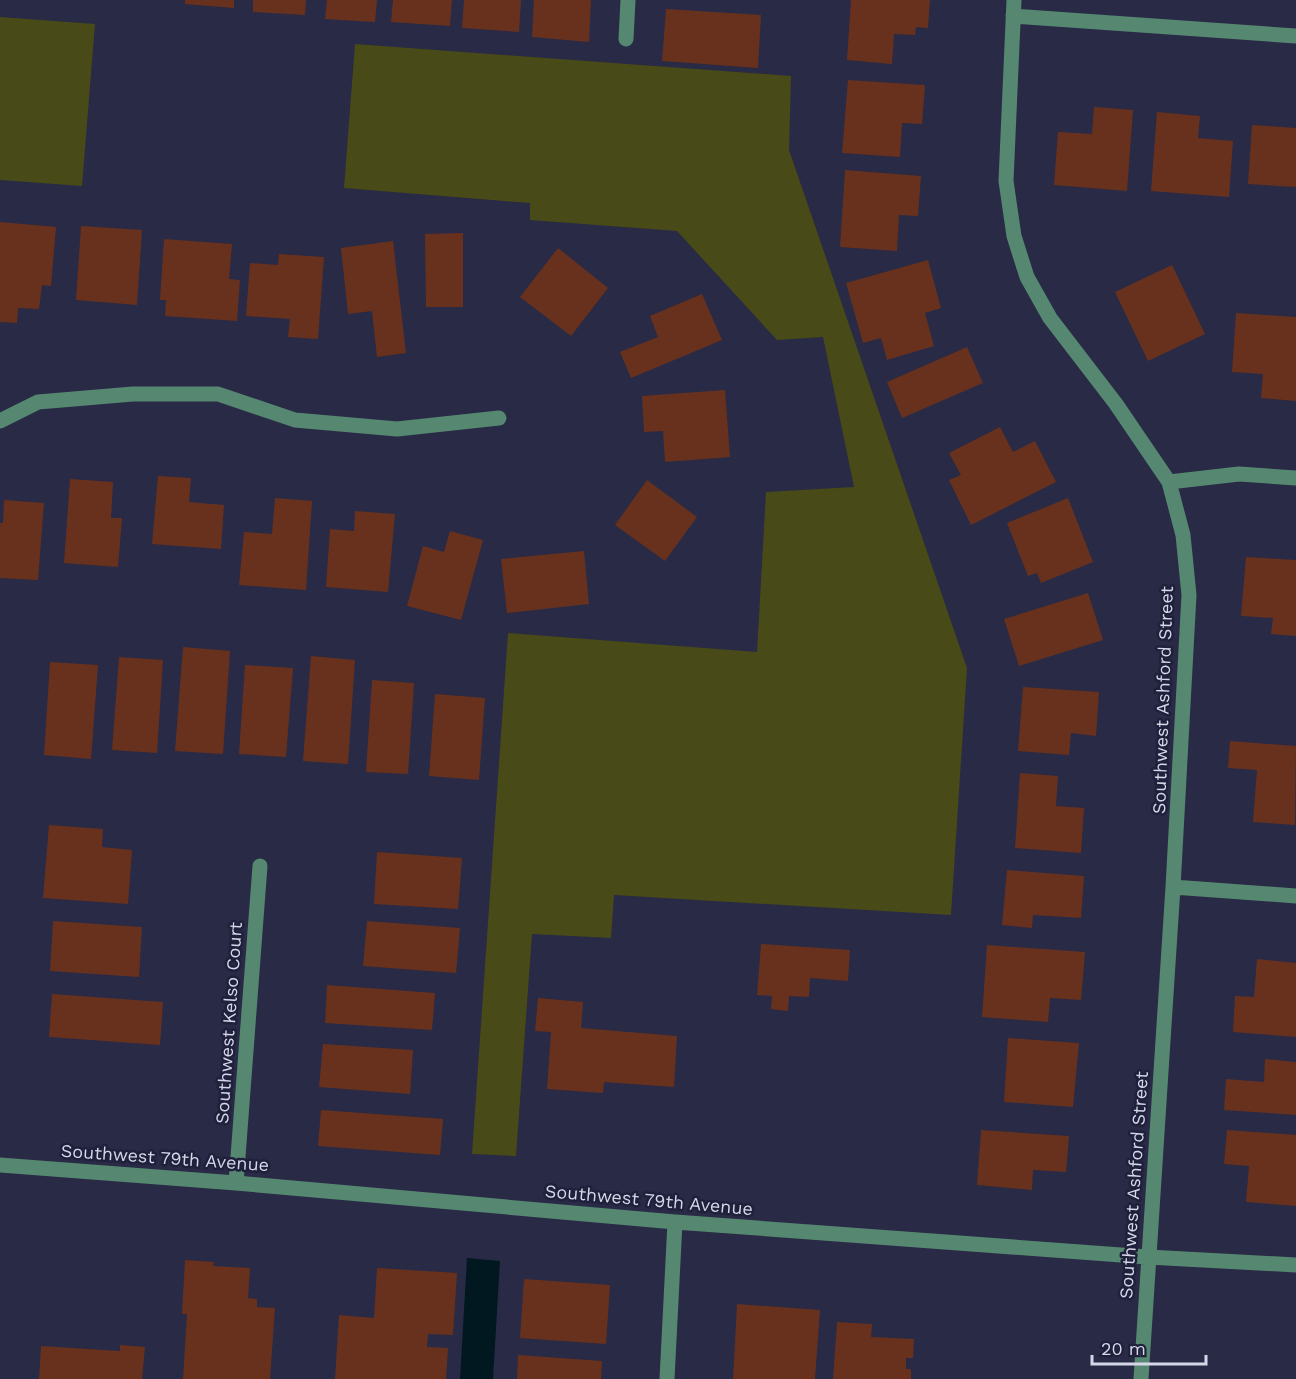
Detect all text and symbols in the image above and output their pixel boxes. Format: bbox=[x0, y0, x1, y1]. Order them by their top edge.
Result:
street label: Southwest Ashford Street bbox=[1148, 585, 1177, 814]
street label: Southwest Kelso Court bbox=[211, 921, 246, 1125]
street label: Southwest Ashford Street bbox=[1115, 1070, 1152, 1299]
street label: Southwest 79th Avenue bbox=[60, 1140, 270, 1175]
street label: Southwest 79th Avenue bbox=[544, 1180, 754, 1219]
scale bar bbox=[1092, 1328, 1206, 1366]
text: 20 m bbox=[1101, 1338, 1146, 1359]

